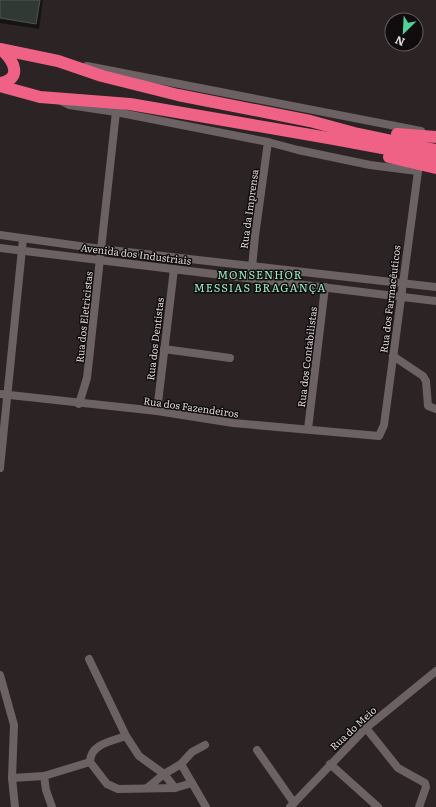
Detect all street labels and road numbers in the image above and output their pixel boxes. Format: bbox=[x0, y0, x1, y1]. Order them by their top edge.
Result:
street label: Rua da Imprensa bbox=[236, 168, 262, 250]
street label: Avenida dos Industriais bbox=[80, 239, 193, 268]
street label: Rua dos Farmacêuticos bbox=[375, 244, 404, 354]
street label: Rua dos Eletricistas bbox=[71, 270, 96, 363]
street label: Rua dos Dentistas bbox=[142, 296, 167, 381]
street label: Rua dos Contabilistas bbox=[293, 305, 320, 408]
street label: Rua dos Fazendeiros bbox=[143, 392, 240, 421]
street label: Rua do Meio bbox=[326, 702, 379, 753]

